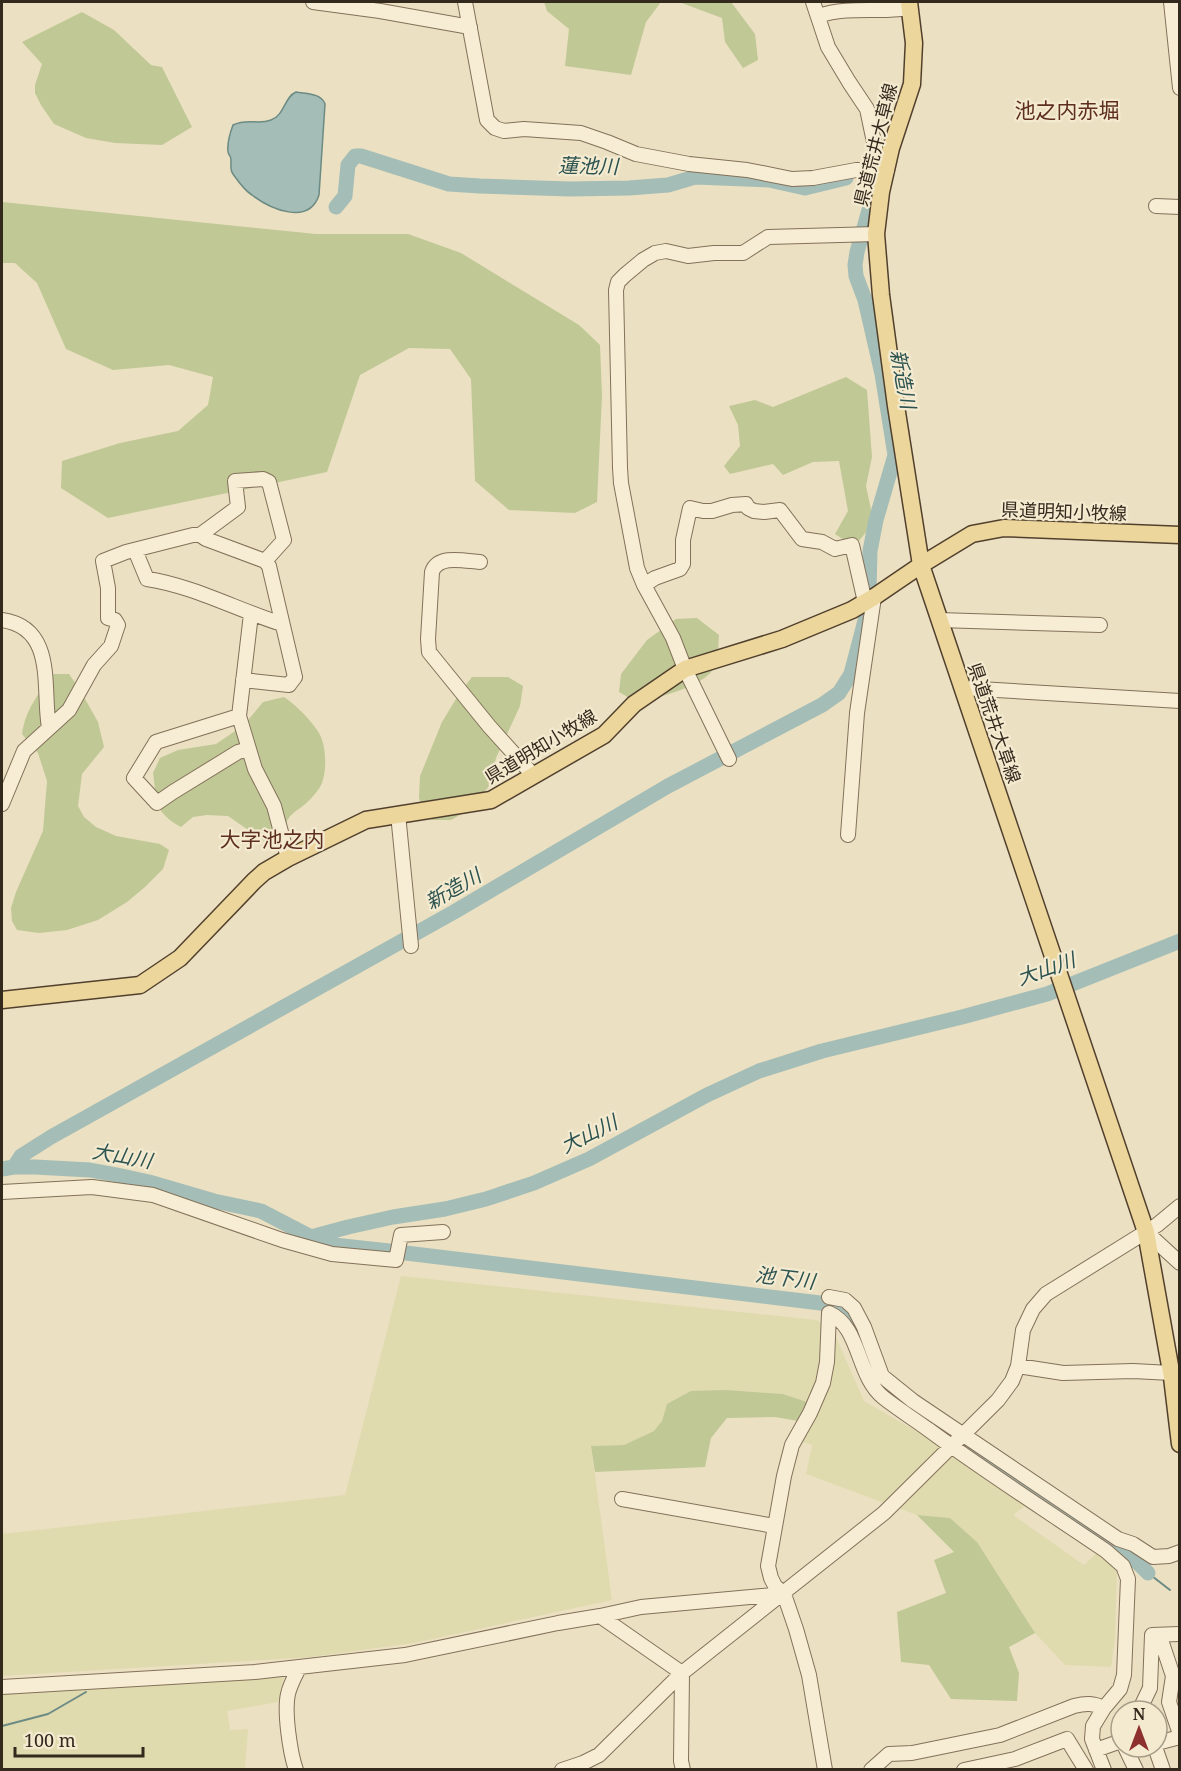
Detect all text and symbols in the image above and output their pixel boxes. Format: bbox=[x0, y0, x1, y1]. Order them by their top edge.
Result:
street label: 県道荒井大草線 bbox=[848, 81, 902, 209]
district label: 池之内赤堀 bbox=[1015, 96, 1120, 124]
water label: 蓮池川 bbox=[558, 151, 620, 180]
water label: 新造川 bbox=[885, 347, 923, 413]
street label: 県道明知小牧線 bbox=[1001, 497, 1127, 525]
street label: 県道荒井大草線 bbox=[963, 659, 1027, 786]
street label: 県道明知小牧線 bbox=[480, 703, 601, 789]
district label: 大字池之内 bbox=[220, 825, 325, 853]
water label: 新造川 bbox=[420, 861, 487, 915]
water label: 大山川 bbox=[1013, 945, 1080, 991]
water label: 大山川 bbox=[556, 1107, 623, 1159]
water label: 大山川 bbox=[90, 1137, 156, 1174]
water label: 池下川 bbox=[754, 1260, 818, 1295]
north arrow bbox=[1109, 1699, 1169, 1759]
text: N bbox=[1133, 1703, 1146, 1725]
scale bar bbox=[15, 1720, 142, 1758]
text: 100 m bbox=[24, 1728, 76, 1752]

